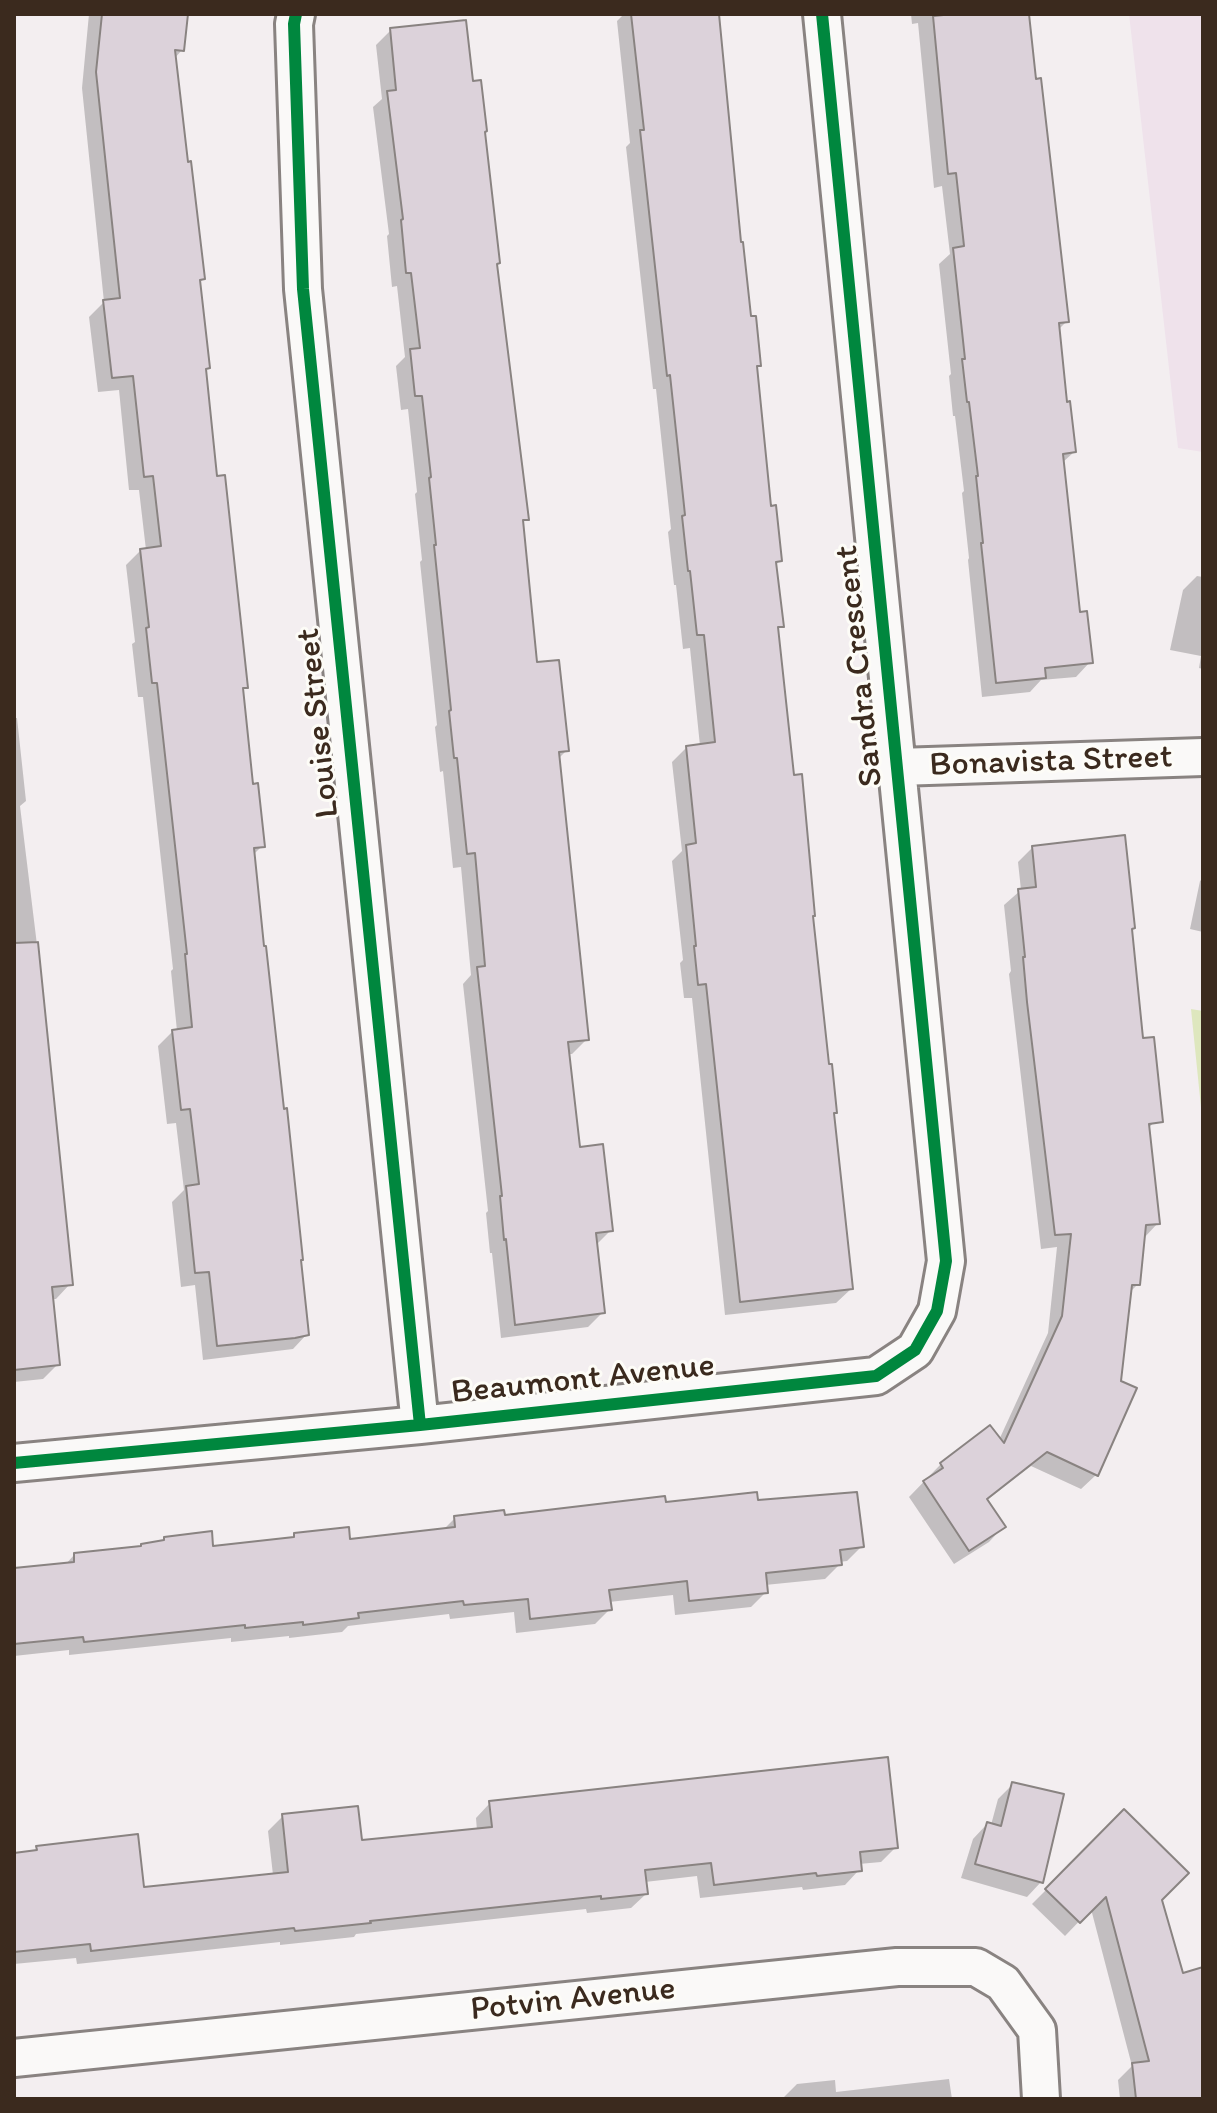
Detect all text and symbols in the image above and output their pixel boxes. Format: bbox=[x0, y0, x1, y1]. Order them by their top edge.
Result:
street label: Sandra Crescent bbox=[827, 543, 893, 789]
street label: Louise Street bbox=[289, 626, 349, 820]
street label: Bonavista Street bbox=[929, 737, 1173, 787]
street label: Beaumont Avenue bbox=[449, 1346, 717, 1414]
street label: Potvin Avenue bbox=[468, 1969, 678, 2031]

